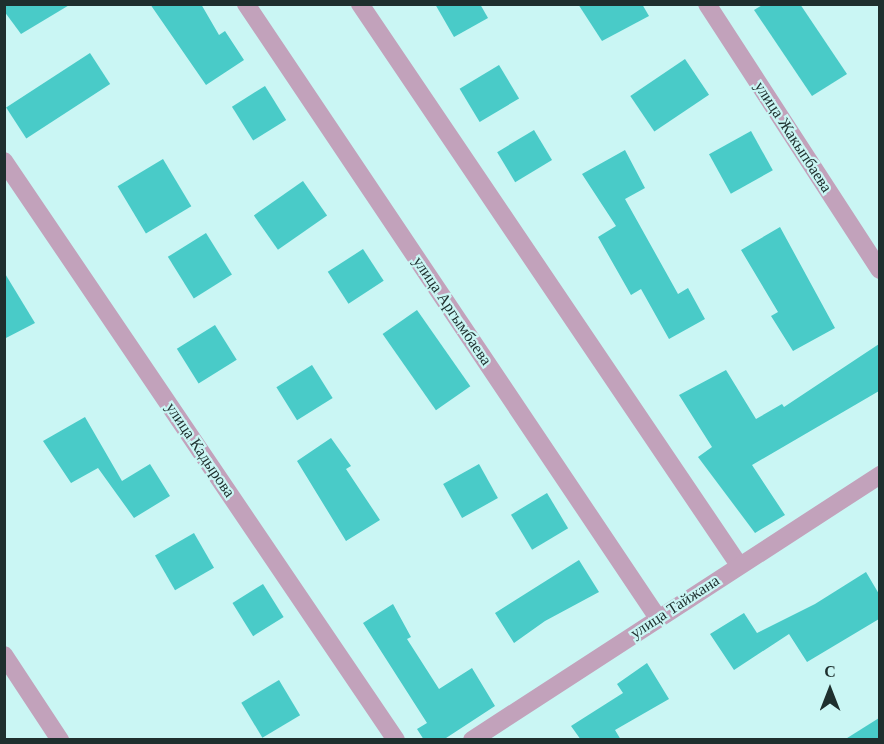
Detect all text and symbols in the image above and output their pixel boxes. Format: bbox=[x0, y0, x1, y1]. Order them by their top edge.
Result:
street label: улица Жакыпбаева bbox=[750, 78, 836, 196]
street label: улица Аргымбаева bbox=[408, 253, 496, 369]
street label: улица Кадырова bbox=[161, 399, 239, 501]
street label: улица Тайжана bbox=[627, 571, 723, 643]
north arrow bbox=[800, 660, 860, 720]
text: С bbox=[824, 663, 836, 680]

